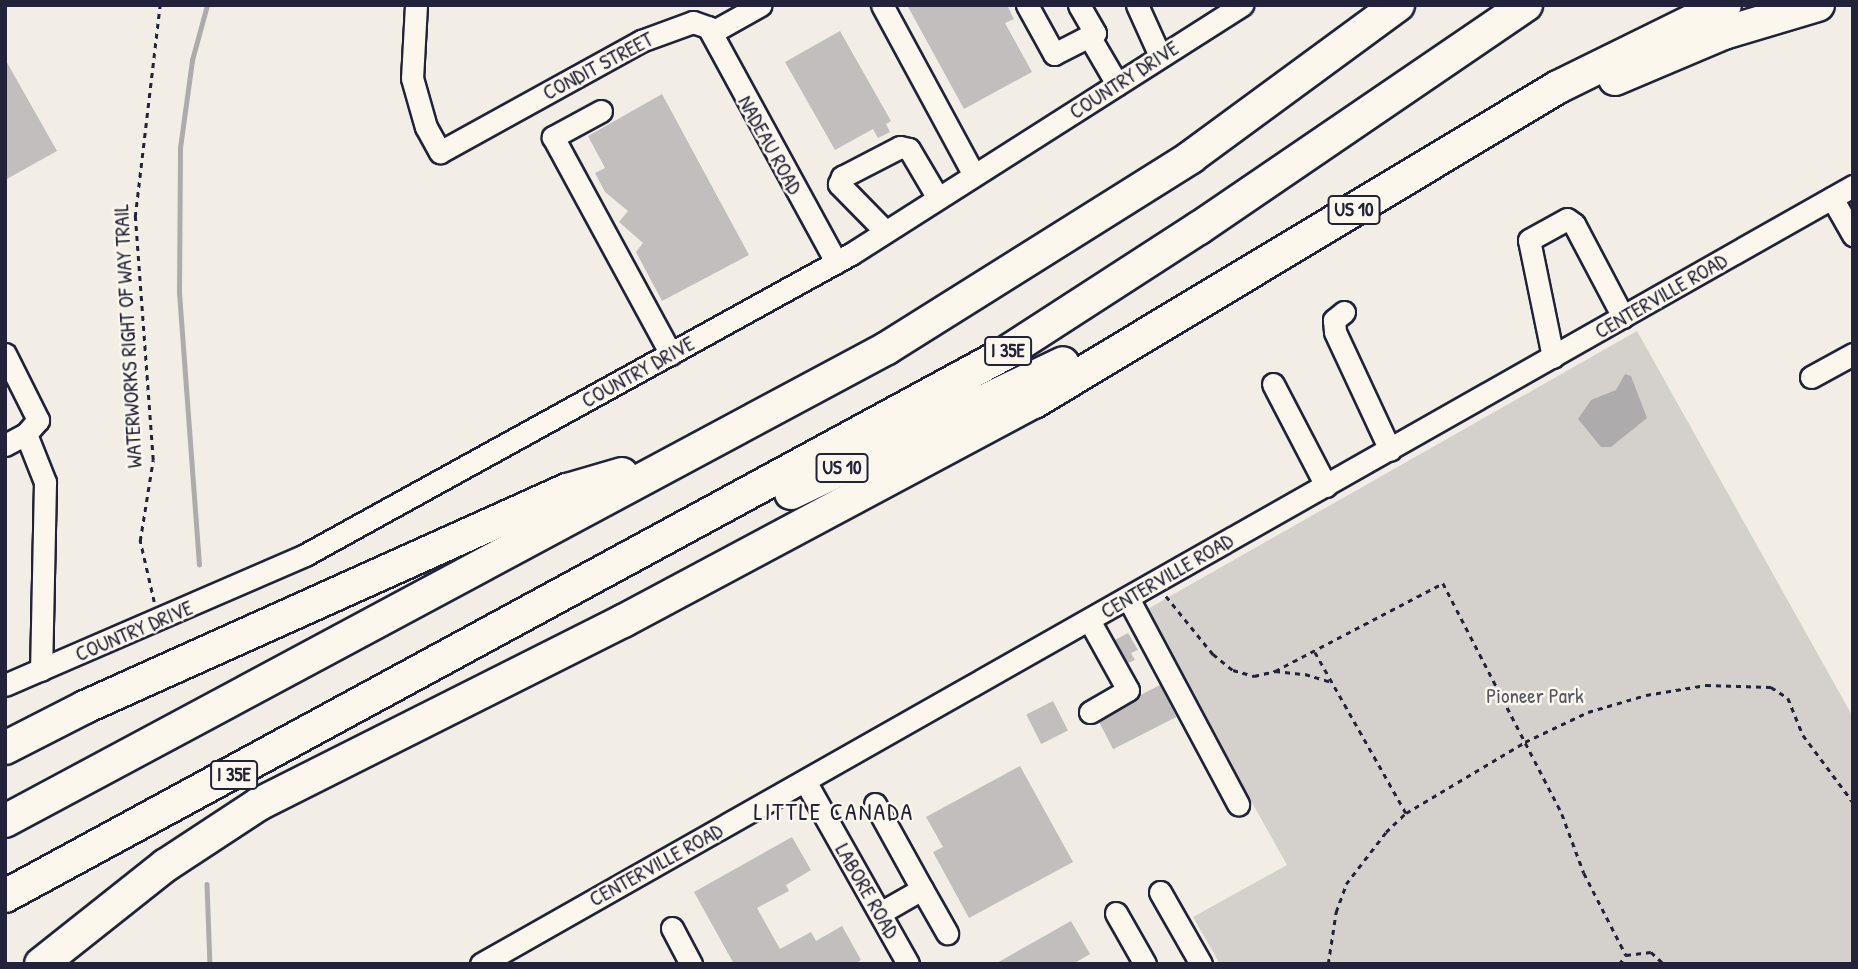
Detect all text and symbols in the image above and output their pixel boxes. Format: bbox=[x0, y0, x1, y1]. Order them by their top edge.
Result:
street label: CONDIT STREET bbox=[539, 26, 657, 106]
street label: COUNTRY DRIVE bbox=[1065, 35, 1183, 125]
street label: NADEAU ROAD bbox=[733, 91, 807, 199]
road number: US 10 bbox=[1326, 194, 1382, 226]
street label: WATERWORKS RIGHT OF WAY TRAIL bbox=[108, 203, 148, 469]
street label: CENTERVILLE ROAD bbox=[1590, 248, 1732, 344]
street label: COUNTRY DRIVE bbox=[577, 331, 699, 413]
road number: I 35E bbox=[984, 336, 1032, 366]
road number: US 10 bbox=[814, 453, 870, 484]
street label: CENTERVILLE ROAD bbox=[1096, 528, 1238, 624]
street label: COUNTRY DRIVE bbox=[72, 595, 196, 667]
park label: Pioneer Park bbox=[1486, 683, 1584, 709]
road number: I 35E bbox=[210, 760, 258, 790]
district label: LITTLE CANADA bbox=[755, 798, 913, 826]
street label: CENTERVILLE ROAD bbox=[585, 818, 727, 912]
street label: LABORE ROAD bbox=[830, 839, 904, 943]

